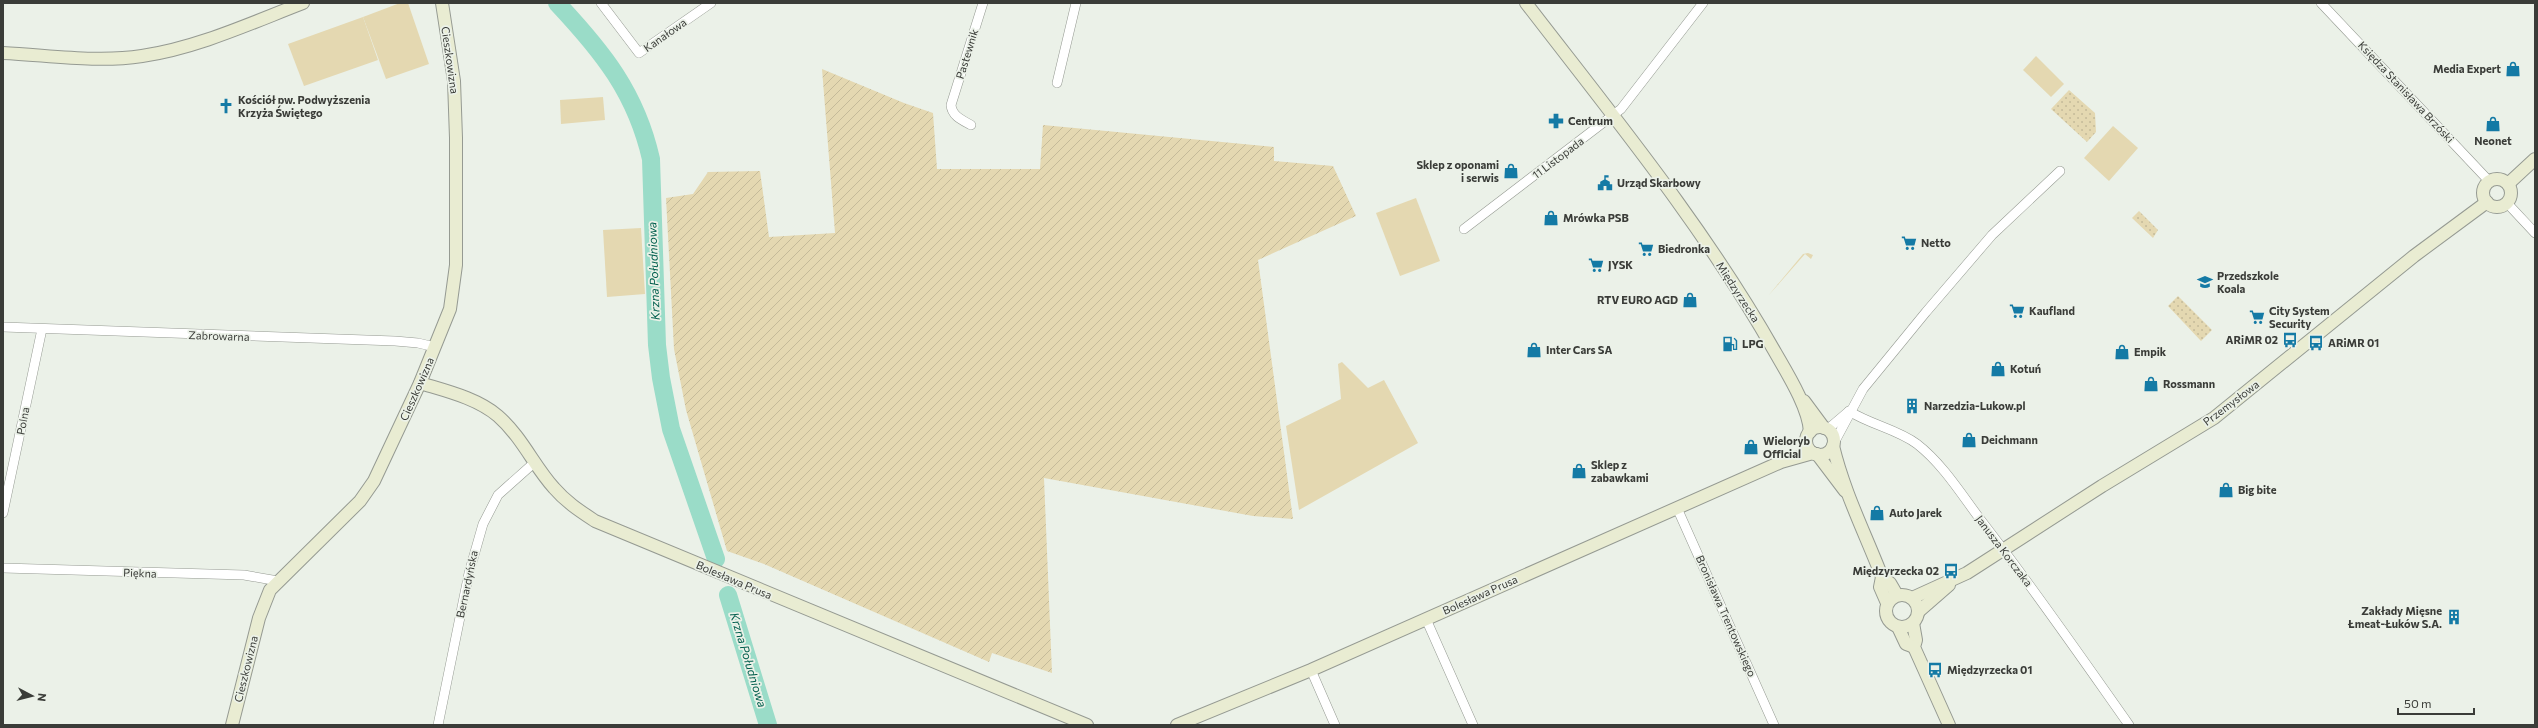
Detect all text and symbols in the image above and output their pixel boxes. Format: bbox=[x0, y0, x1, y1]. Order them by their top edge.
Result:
street label: Kanałowa bbox=[641, 15, 689, 54]
street label: Cieszkowizna bbox=[439, 25, 462, 94]
street label: Pastewnik bbox=[953, 27, 980, 80]
street label: Księdza Stanisława Brzóski bbox=[2356, 38, 2457, 145]
shop icon: Media Expert bbox=[2504, 60, 2522, 78]
place label: Media Expert bbox=[2433, 62, 2501, 75]
place label: Kościół pw. Podwyższenia Krzyża Świętego bbox=[238, 93, 370, 119]
church icon: Kościół pw. Podwyższenia Krzyża Świętego bbox=[217, 97, 235, 115]
pharmacy icon: Centrum bbox=[1547, 112, 1565, 130]
place label: Centrum bbox=[1568, 114, 1613, 127]
shop icon: Neonet bbox=[2484, 115, 2502, 133]
street label: 11 Listopada bbox=[1529, 134, 1586, 181]
place label: Neonet bbox=[2474, 134, 2512, 147]
place label: Sklep z oponami i serwis bbox=[1416, 158, 1499, 184]
shop icon: Sklep z oponami i serwis bbox=[1502, 162, 1520, 180]
public building icon: Urząd Skarbowy bbox=[1596, 174, 1614, 192]
place label: Urząd Skarbowy bbox=[1617, 176, 1701, 189]
shop icon: Mrówka PSB bbox=[1542, 209, 1560, 227]
place label: Mrówka PSB bbox=[1563, 211, 1629, 224]
water label: Krzna Południowa bbox=[644, 222, 662, 321]
supermarket icon: Netto bbox=[1900, 234, 1918, 252]
place label: Netto bbox=[1921, 236, 1951, 249]
supermarket icon: Biedronka bbox=[1637, 240, 1655, 258]
place label: Biedronka bbox=[1658, 242, 1710, 255]
supermarket icon: JYSK bbox=[1587, 256, 1605, 274]
place label: JYSK bbox=[1608, 258, 1633, 272]
street label: Międzyrzecka bbox=[1714, 259, 1763, 324]
place label: Przedszkole Koala bbox=[2217, 269, 2279, 295]
school or university icon: Przedszkole Koala bbox=[2196, 273, 2214, 291]
shop icon: RTV EURO AGD bbox=[1681, 291, 1699, 309]
place label: RTV EURO AGD bbox=[1597, 293, 1678, 306]
supermarket icon: Kaufland bbox=[2008, 302, 2026, 320]
place label: Kaufland bbox=[2029, 304, 2075, 317]
place label: City System Security bbox=[2269, 304, 2330, 330]
supermarket icon: City System Security bbox=[2248, 308, 2266, 326]
street label: Zabrowarna bbox=[188, 328, 250, 343]
bus stop icon: ARiMR 02 bbox=[2281, 331, 2299, 349]
place label: ARiMR 02 bbox=[2226, 333, 2278, 346]
bus stop icon: ARiMR 01 bbox=[2307, 334, 2325, 352]
fuel station icon: LPG bbox=[1721, 335, 1739, 353]
place label: ARiMR 01 bbox=[2328, 336, 2379, 349]
place label: LPG bbox=[1742, 337, 1764, 350]
shop icon: Inter Cars SA bbox=[1525, 341, 1543, 359]
place label: Inter Cars SA bbox=[1546, 343, 1612, 356]
shop icon: Empik bbox=[2113, 343, 2131, 361]
place label: Empik bbox=[2134, 345, 2167, 358]
street label: Cieszkowizna bbox=[397, 355, 436, 422]
shop icon: Kotuń bbox=[1989, 360, 2007, 378]
place label: Kotuń bbox=[2010, 362, 2041, 375]
shop icon: Rossmann bbox=[2142, 375, 2160, 393]
place label: Rossmann bbox=[2163, 377, 2215, 390]
street label: Przemysłowa bbox=[2200, 377, 2261, 428]
building icon: Narzedzia-Lukow.pl bbox=[1903, 397, 1921, 415]
place label: Narzedzia-Lukow.pl bbox=[1924, 399, 2026, 412]
street label: Polna bbox=[13, 406, 32, 436]
shop icon: Deichmann bbox=[1960, 431, 1978, 449]
place label: Deichmann bbox=[1981, 433, 2038, 446]
place label: Wieloryb Official bbox=[1763, 434, 1811, 460]
shop icon: Wieloryb Official bbox=[1742, 438, 1760, 456]
place label: Sklep z zabawkami bbox=[1591, 458, 1649, 484]
shop icon: Sklep z zabawkami bbox=[1570, 462, 1588, 480]
shop icon: Big bite bbox=[2217, 481, 2235, 499]
place label: Big bite bbox=[2238, 483, 2277, 496]
shop icon: Auto Jarek bbox=[1868, 504, 1886, 522]
place label: Auto Jarek bbox=[1889, 506, 1943, 520]
street label: Janusza Korczaka bbox=[1973, 512, 2035, 590]
street label: Bernardyńska bbox=[453, 549, 480, 619]
street label: Bronisława Trentowskiego bbox=[1694, 553, 1759, 679]
street label: Bolesława Prusa bbox=[694, 558, 774, 601]
bus stop icon: Międzyrzecka 02 bbox=[1942, 562, 1960, 580]
place label: Międzyrzecka 02 bbox=[1852, 564, 1939, 577]
street label: Piękna bbox=[123, 565, 157, 580]
street label: Bolesława Prusa bbox=[1440, 572, 1519, 617]
place label: Zakłady Mięsne Łmeat-Łuków S.A. bbox=[2347, 604, 2442, 630]
building icon: Zakłady Mięsne Łmeat-Łuków S.A. bbox=[2445, 608, 2463, 626]
water label: Krzna Południowa bbox=[728, 611, 770, 709]
street label: Cieszkowizna bbox=[231, 634, 260, 703]
bus stop icon: Międzyrzecka 01 bbox=[1926, 661, 1944, 679]
place label: Międzyrzecka 01 bbox=[1947, 663, 2032, 676]
north arrow bbox=[12, 676, 52, 716]
scale bar bbox=[2398, 690, 2474, 716]
text: N bbox=[35, 692, 49, 702]
text: 50 m bbox=[2404, 696, 2432, 710]

